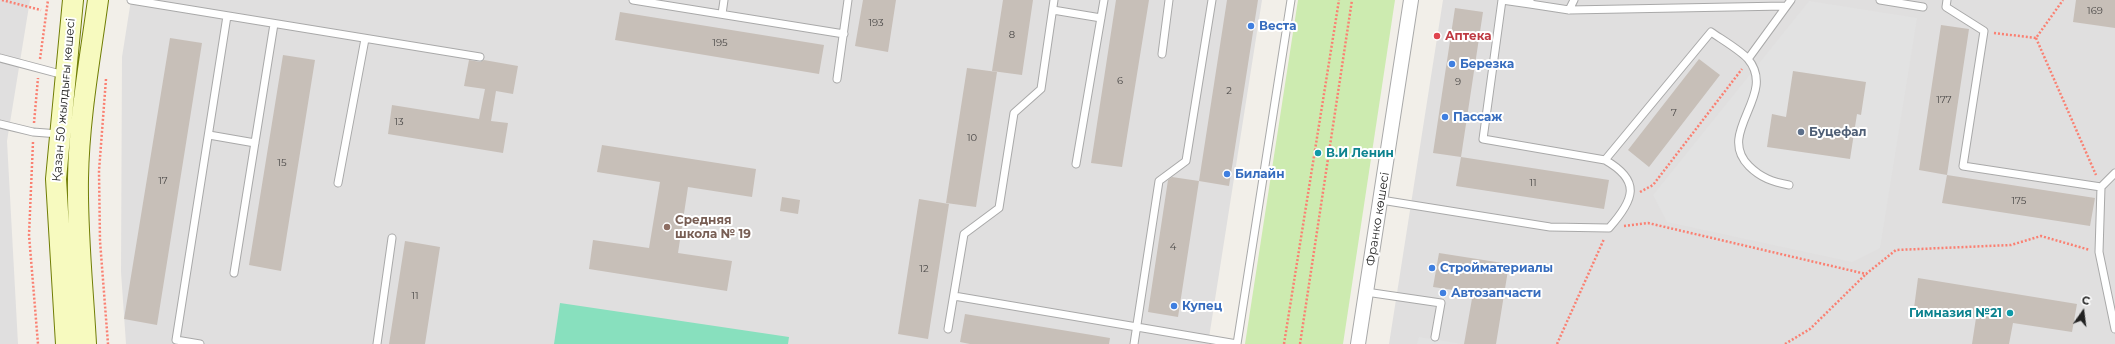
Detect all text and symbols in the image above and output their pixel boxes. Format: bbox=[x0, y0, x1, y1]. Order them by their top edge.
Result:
house number: 169 bbox=[2087, 5, 2103, 17]
house number: 193 bbox=[868, 17, 884, 29]
street label: Қазан 50 жылдығы көшесі bbox=[50, 18, 78, 182]
place label: Веста bbox=[1259, 19, 1296, 33]
marker: Веста bbox=[1246, 21, 1256, 31]
house number: 8 bbox=[1009, 29, 1015, 41]
place label: Аптека bbox=[1445, 29, 1492, 43]
marker: Аптека bbox=[1432, 31, 1442, 41]
house number: 195 bbox=[712, 37, 728, 49]
place label: Березка bbox=[1460, 57, 1514, 71]
marker: Березка bbox=[1447, 59, 1457, 69]
house number: 6 bbox=[1117, 75, 1123, 87]
house number: 9 bbox=[1455, 76, 1461, 88]
house number: 2 bbox=[1226, 85, 1232, 97]
house number: 177 bbox=[1936, 94, 1952, 106]
house number: 7 bbox=[1671, 107, 1677, 119]
place label: Пассаж bbox=[1453, 110, 1502, 124]
marker: Пассаж bbox=[1440, 112, 1450, 122]
house number: 13 bbox=[394, 116, 404, 128]
place label: Буцефал bbox=[1809, 125, 1867, 139]
marker: Буцефал bbox=[1796, 127, 1806, 137]
house number: 10 bbox=[967, 132, 977, 144]
place label: В.И Ленин bbox=[1326, 146, 1394, 160]
marker: В.И Ленин bbox=[1313, 148, 1323, 158]
house number: 15 bbox=[277, 157, 287, 169]
place label: Билайн bbox=[1235, 167, 1284, 181]
marker: Билайн bbox=[1222, 169, 1232, 179]
street label: Франко көшесі bbox=[1363, 171, 1393, 267]
house number: 17 bbox=[158, 175, 168, 187]
house number: 11 bbox=[1529, 177, 1537, 189]
house number: 175 bbox=[2012, 195, 2026, 207]
place label: Средняя школа № 19 bbox=[675, 213, 751, 241]
marker: Средняя школа № 19 bbox=[662, 222, 672, 232]
house number: 4 bbox=[1170, 241, 1176, 253]
place label: Стройматериалы bbox=[1440, 261, 1553, 275]
house number: 12 bbox=[919, 263, 929, 275]
marker: Стройматериалы bbox=[1427, 263, 1437, 273]
place label: Автозапчасти bbox=[1451, 286, 1541, 300]
marker: Автозапчасти bbox=[1438, 288, 1448, 298]
house number: 11 bbox=[411, 290, 419, 302]
north arrow bbox=[2063, 292, 2103, 332]
text: С bbox=[2080, 293, 2091, 308]
place label: Купец bbox=[1182, 299, 1222, 313]
marker: Купец bbox=[1169, 301, 1179, 311]
place label: Гимназия №21 bbox=[1909, 306, 2002, 320]
marker: Гимназия №21 bbox=[2005, 308, 2015, 318]

